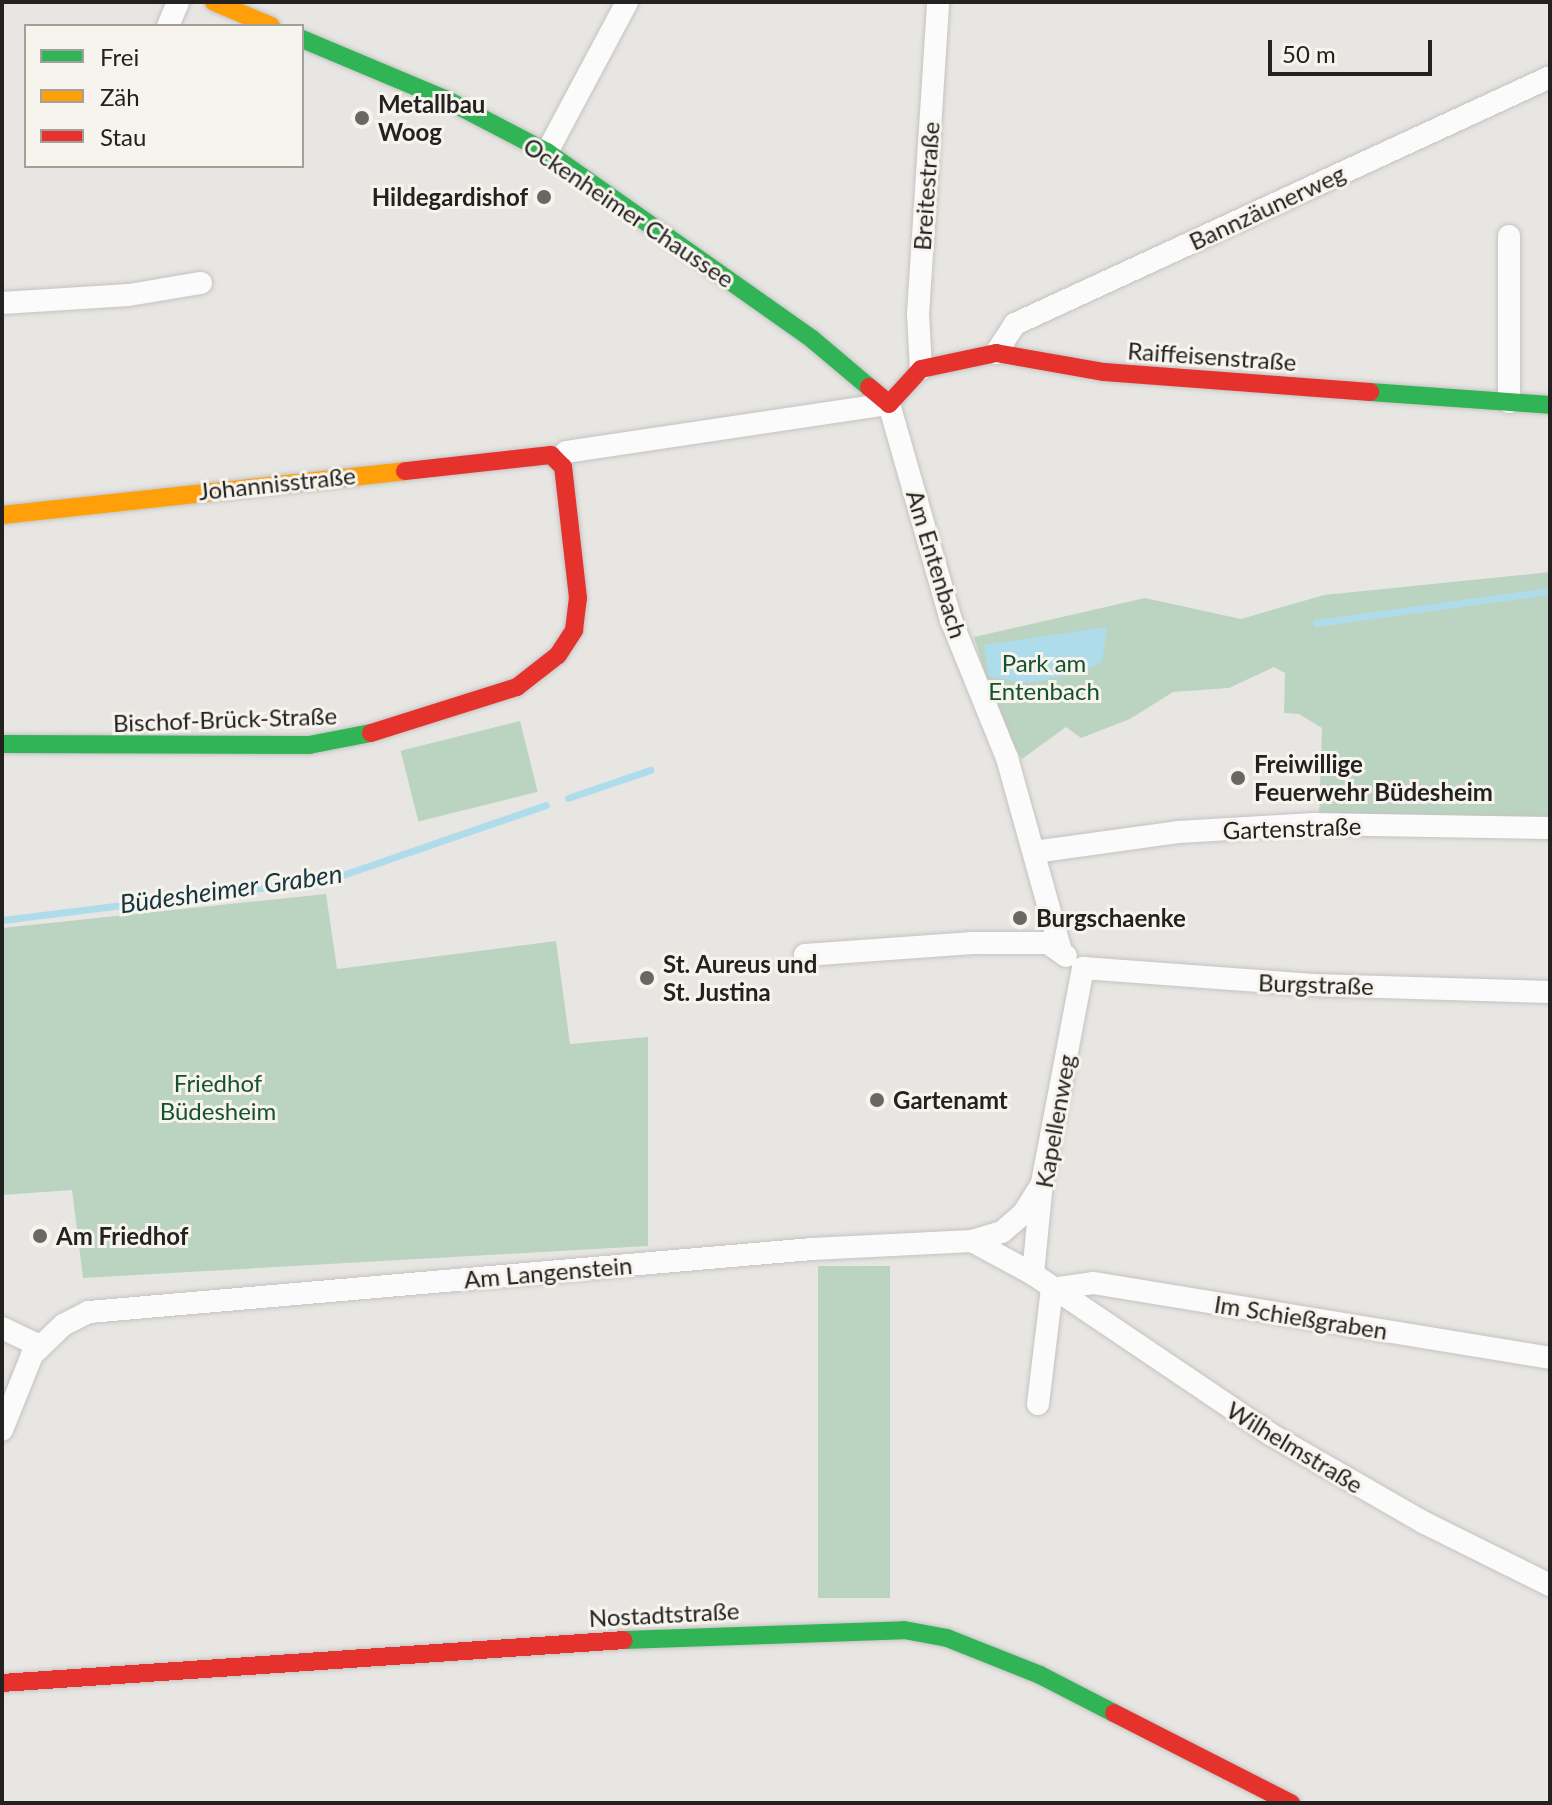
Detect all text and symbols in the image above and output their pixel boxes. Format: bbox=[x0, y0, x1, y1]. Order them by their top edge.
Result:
legend bbox=[24, 24, 304, 168]
scale bar bbox=[1272, 24, 1436, 74]
text: 50 m bbox=[1282, 39, 1336, 68]
text: Frei bbox=[100, 42, 139, 71]
text: Zäh bbox=[100, 82, 140, 111]
place label: Metallbau Woog bbox=[378, 90, 485, 146]
marker: Metallbau Woog bbox=[353, 109, 371, 127]
street label: Breitestraße bbox=[907, 121, 945, 251]
text: Stau bbox=[100, 122, 146, 151]
street label: Ockenheimer Chaussee bbox=[518, 131, 740, 293]
street label: Bannzäunerweg bbox=[1184, 158, 1350, 256]
place label: Hildegardishof bbox=[372, 183, 528, 211]
marker: Hildegardishof bbox=[535, 188, 553, 206]
street label: Raiffeisenstraße bbox=[1127, 336, 1297, 376]
street label: Johannisstraße bbox=[197, 460, 357, 506]
street label: Am Entenbach bbox=[901, 486, 973, 642]
park label: Park am Entenbach bbox=[988, 649, 1100, 705]
street label: Bischof-Brück-Straße bbox=[113, 701, 337, 737]
place label: Freiwillige Feuerwehr Büdesheim bbox=[1254, 750, 1493, 806]
marker: Freiwillige Feuerwehr Büdesheim bbox=[1229, 769, 1247, 787]
street label: Gartenstraße bbox=[1222, 811, 1362, 845]
water label: Büdesheimer Graben bbox=[118, 858, 344, 920]
place label: Burgschaenke bbox=[1036, 904, 1186, 932]
marker: Burgschaenke bbox=[1011, 909, 1029, 927]
place label: St. Aureus und St. Justina bbox=[663, 950, 818, 1006]
street label: Burgstraße bbox=[1258, 968, 1374, 1000]
marker: St. Aureus und St. Justina bbox=[638, 969, 656, 987]
street label: Kapellenweg bbox=[1029, 1052, 1081, 1190]
park label: Friedhof Büdesheim bbox=[160, 1069, 276, 1125]
place label: Gartenamt bbox=[893, 1086, 1008, 1114]
marker: Gartenamt bbox=[868, 1091, 886, 1109]
place label: Am Friedhof bbox=[56, 1222, 188, 1250]
marker: Am Friedhof bbox=[31, 1227, 49, 1245]
street label: Am Langenstein bbox=[463, 1250, 633, 1294]
street label: Im Schießgraben bbox=[1212, 1289, 1390, 1345]
street label: Wilhelmstraße bbox=[1222, 1395, 1368, 1499]
street label: Nostadtstraße bbox=[588, 1596, 740, 1632]

